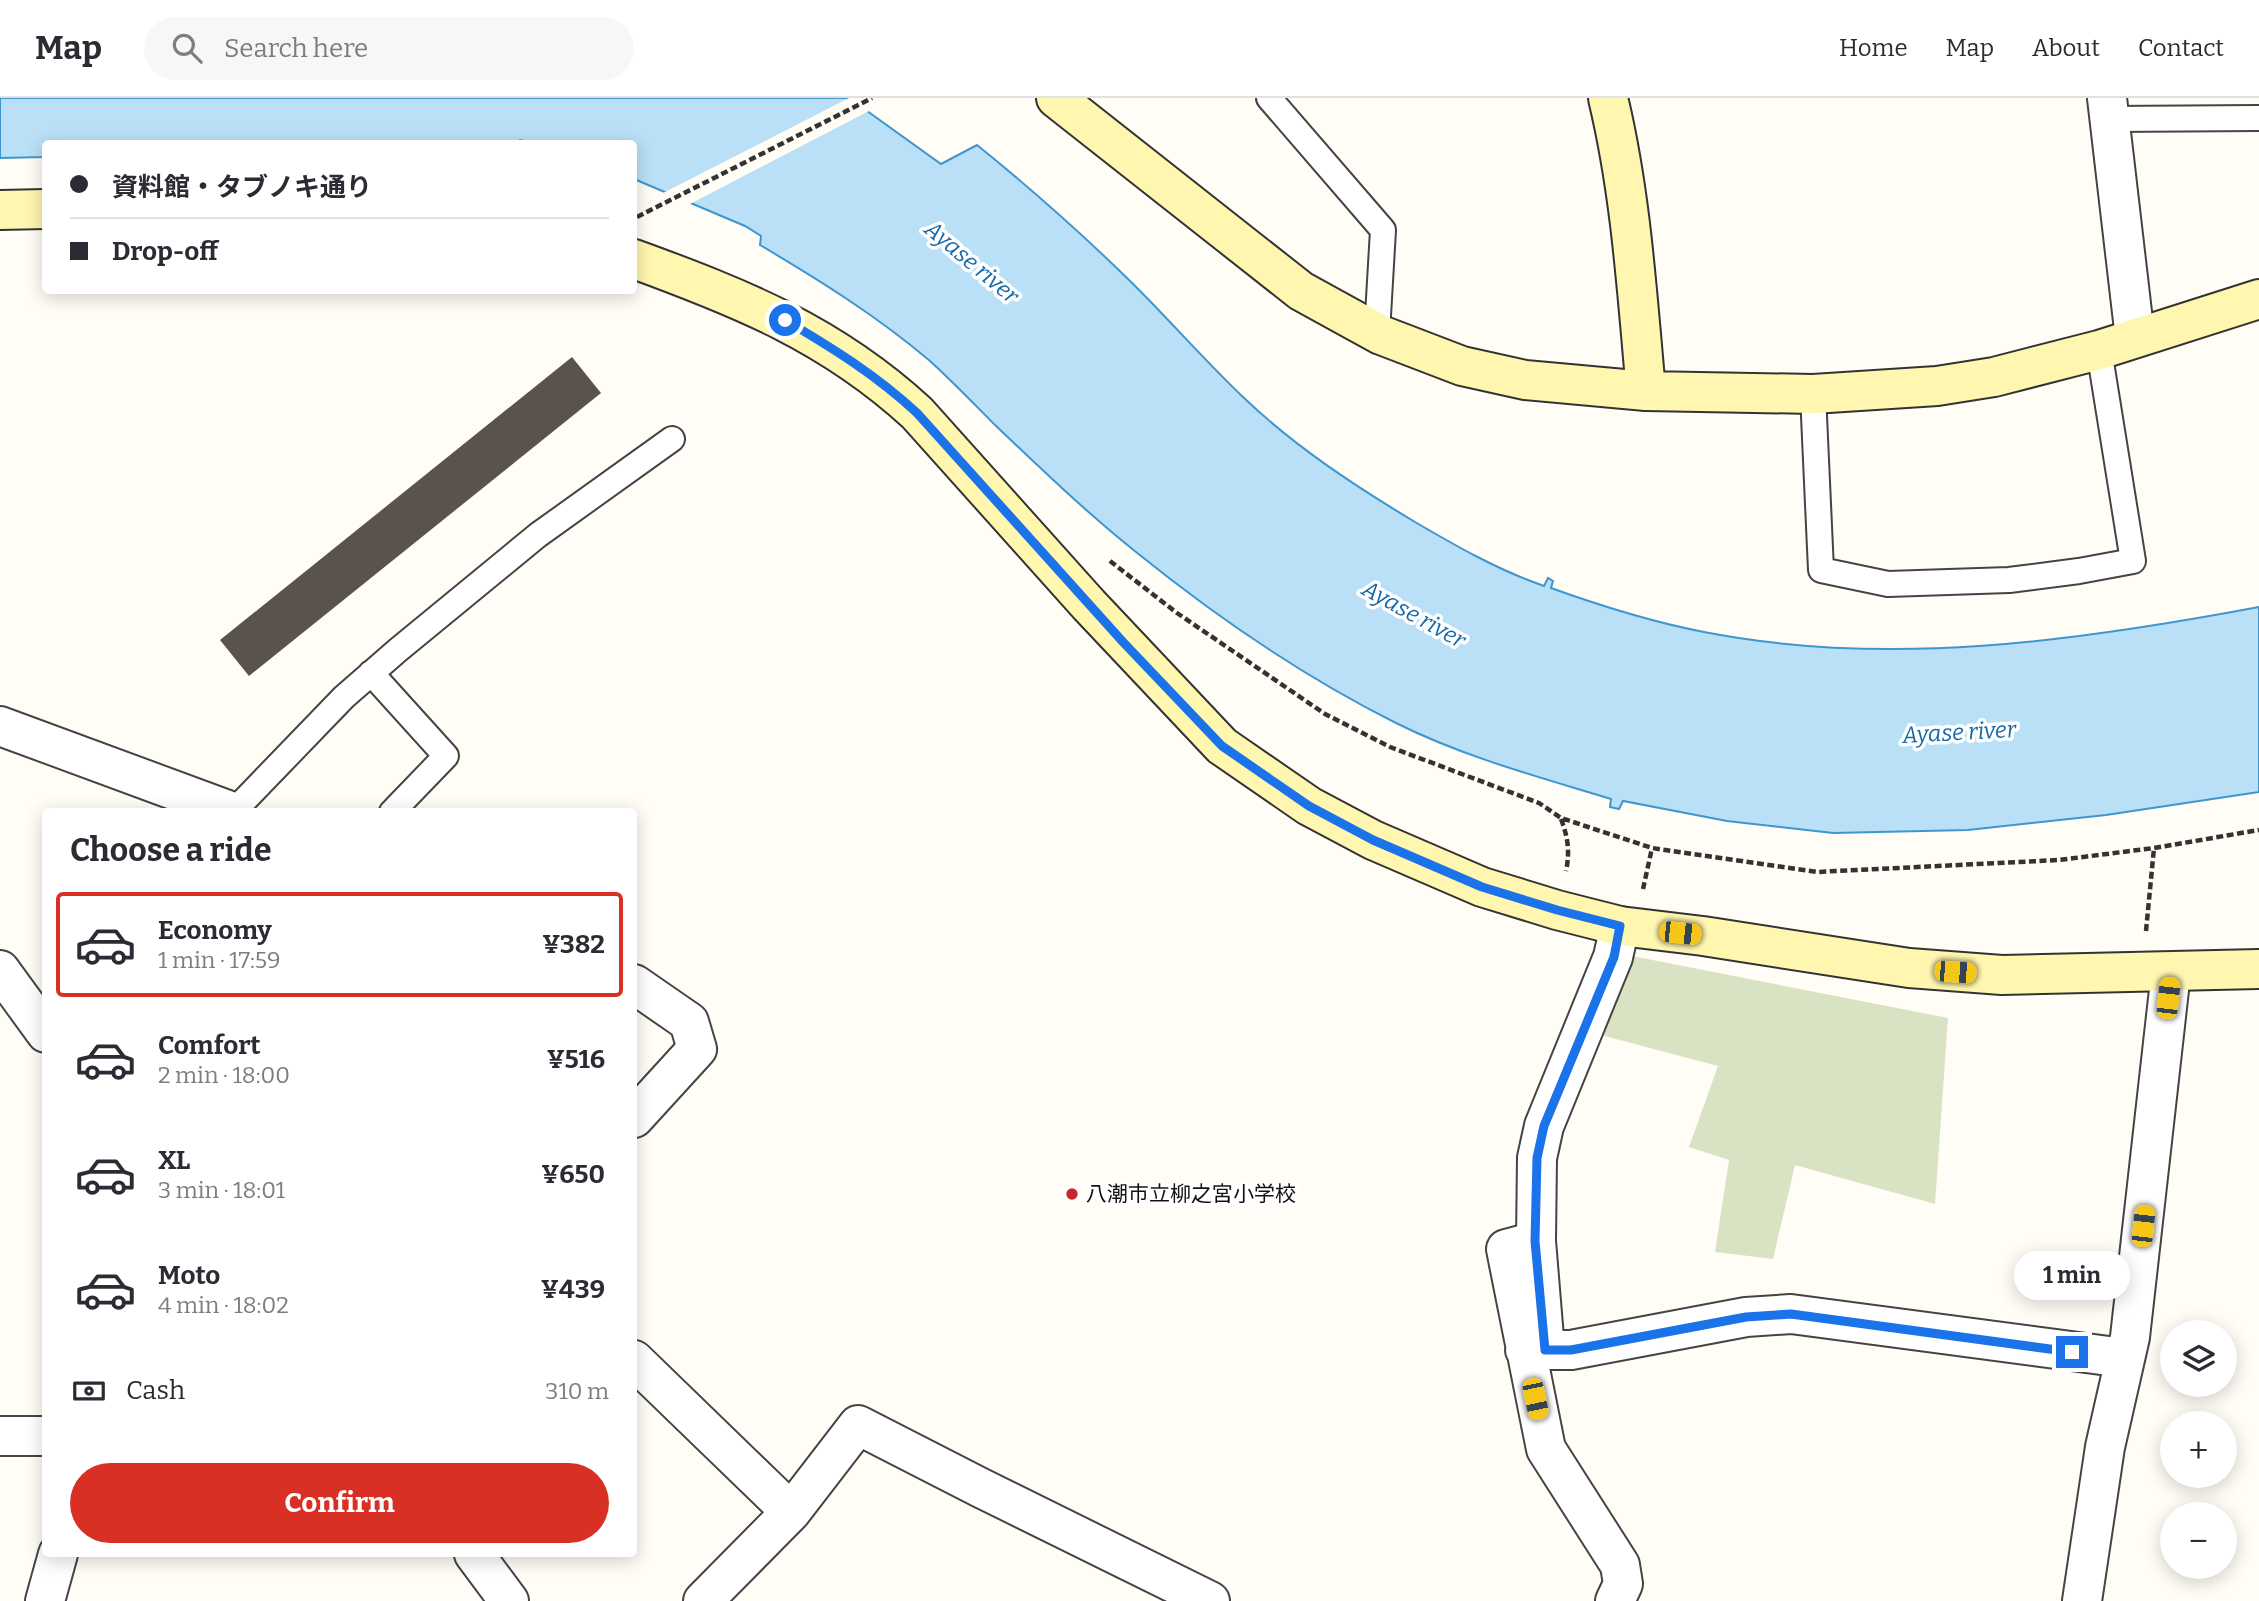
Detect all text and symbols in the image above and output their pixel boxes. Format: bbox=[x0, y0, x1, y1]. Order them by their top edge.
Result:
search box bbox=[144, 17, 634, 80]
text: Map bbox=[35, 28, 102, 68]
icon: search bbox=[168, 29, 206, 67]
text: Search here bbox=[224, 33, 368, 64]
text: Home bbox=[1839, 34, 1908, 62]
text: Map bbox=[1946, 34, 1994, 62]
text: About bbox=[2032, 34, 2100, 62]
text: Contact bbox=[2138, 34, 2224, 62]
text: 資料館・タブノキ通り bbox=[112, 172, 372, 203]
water label: Ayase river bbox=[919, 214, 1026, 310]
text: Drop-off bbox=[112, 236, 218, 267]
route start bbox=[769, 304, 801, 336]
water label: Ayase river bbox=[1357, 574, 1472, 655]
water label: Ayase river bbox=[1900, 715, 2018, 749]
text: Choose a ride bbox=[70, 831, 271, 869]
icon: car bbox=[74, 913, 137, 976]
text: Economy bbox=[158, 915, 272, 946]
car bbox=[1659, 920, 1702, 946]
text: ¥382 bbox=[542, 929, 605, 960]
text: 1 min · 17:59 bbox=[158, 946, 280, 974]
car bbox=[1934, 960, 1977, 984]
car bbox=[2156, 976, 2181, 1020]
icon: car bbox=[74, 1028, 137, 1091]
text: Comfort bbox=[158, 1030, 261, 1061]
text: ¥516 bbox=[547, 1044, 605, 1075]
text: 2 min · 18:00 bbox=[158, 1061, 290, 1089]
icon: car bbox=[74, 1143, 137, 1206]
text: XL bbox=[158, 1145, 190, 1176]
text: ¥650 bbox=[541, 1159, 605, 1190]
text: 3 min · 18:01 bbox=[158, 1176, 285, 1204]
place label: 八潮市立柳之宮小学校 bbox=[1086, 1181, 1296, 1207]
marker: 八潮市立柳之宮小学校 bbox=[1064, 1186, 1080, 1202]
car bbox=[2131, 1204, 2156, 1248]
callout: 1 min bbox=[2014, 1250, 2130, 1300]
icon: car bbox=[74, 1258, 137, 1321]
text: Moto bbox=[158, 1260, 220, 1291]
text: 1 min bbox=[2043, 1261, 2101, 1289]
text: ¥439 bbox=[541, 1274, 605, 1305]
text: 4 min · 18:02 bbox=[158, 1291, 289, 1319]
map controls bbox=[2160, 1320, 2237, 1579]
button: layers bbox=[2160, 1320, 2237, 1397]
route end bbox=[2056, 1336, 2088, 1368]
icon: cash bbox=[70, 1372, 108, 1410]
text: Cash bbox=[126, 1375, 185, 1406]
car bbox=[1521, 1376, 1550, 1422]
text: 310 m bbox=[545, 1377, 609, 1405]
button: + bbox=[2160, 1411, 2237, 1488]
button: Confirm bbox=[70, 1463, 609, 1543]
button: − bbox=[2160, 1502, 2237, 1579]

